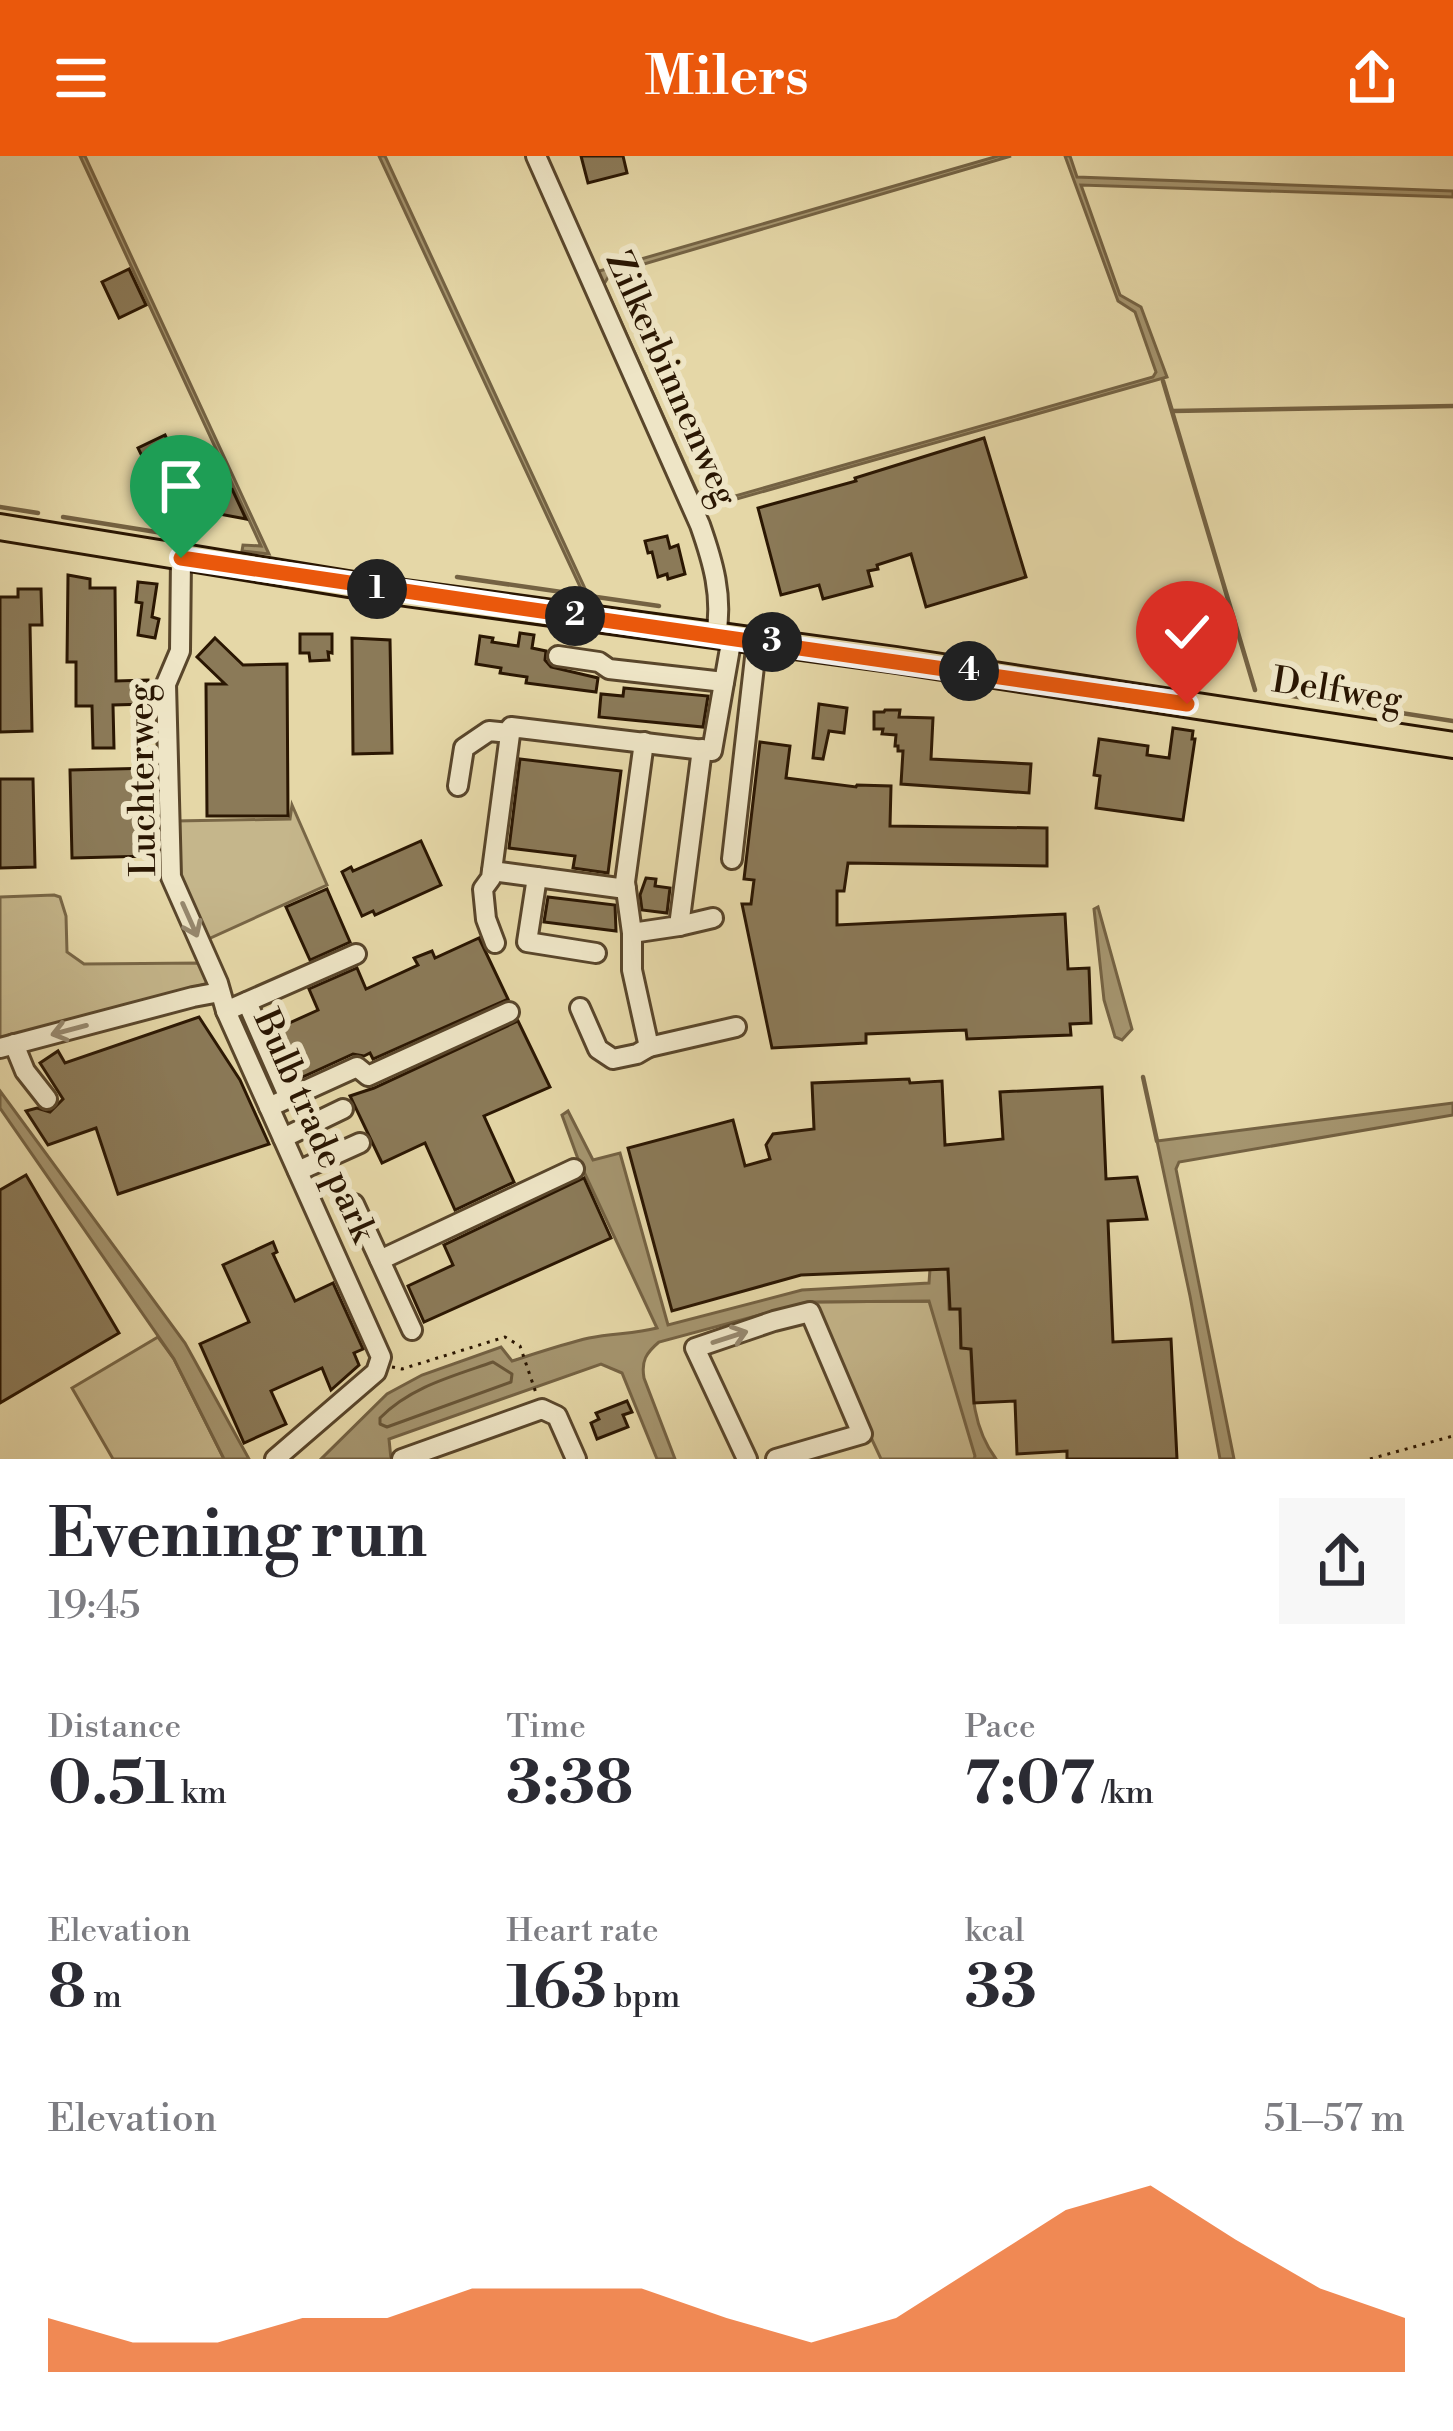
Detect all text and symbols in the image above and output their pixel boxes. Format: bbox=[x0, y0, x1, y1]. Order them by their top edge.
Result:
text: Milers bbox=[644, 44, 809, 112]
icon: menu bbox=[48, 45, 114, 111]
icon: share bbox=[1339, 45, 1405, 111]
street label: Zilkerbinnenweg bbox=[595, 245, 747, 514]
pin bbox=[130, 435, 232, 558]
icon: arrive bbox=[148, 453, 214, 519]
pin: 1 bbox=[347, 559, 407, 619]
text: 1 bbox=[369, 568, 385, 609]
pin bbox=[1136, 581, 1238, 704]
pin: 2 bbox=[545, 586, 605, 646]
text: 2 bbox=[565, 595, 585, 636]
icon: check bbox=[1154, 599, 1220, 665]
pin: 3 bbox=[742, 612, 802, 672]
text: 3 bbox=[762, 621, 782, 662]
pin: 4 bbox=[939, 641, 999, 701]
text: 4 bbox=[958, 650, 980, 691]
street label: Delfweg bbox=[1269, 659, 1406, 724]
street label: Luchterweg bbox=[119, 683, 167, 877]
one-way arrow bbox=[181, 902, 203, 938]
street label: Bulb trade park bbox=[242, 1002, 386, 1251]
one-way arrow bbox=[51, 1020, 89, 1042]
one-way arrow bbox=[710, 1324, 748, 1346]
text: Evening run bbox=[48, 1495, 427, 1578]
button: share bbox=[1279, 1498, 1405, 1624]
text: 19:45 bbox=[48, 1582, 141, 1631]
text: Distance bbox=[48, 1707, 181, 1748]
text: Time bbox=[506, 1707, 586, 1748]
text: Pace bbox=[965, 1707, 1036, 1748]
text: 0.51 bbox=[48, 1748, 174, 1823]
text: 3:38 bbox=[506, 1748, 633, 1823]
text: 7:07 bbox=[965, 1748, 1095, 1823]
text: km bbox=[174, 1773, 227, 1814]
text: /km bbox=[1095, 1773, 1154, 1814]
text: Elevation bbox=[48, 1911, 191, 1952]
text: Heart rate bbox=[506, 1911, 659, 1952]
text: kcal bbox=[965, 1911, 1025, 1952]
text: 8 bbox=[48, 1952, 86, 2027]
text: 163 bbox=[506, 1952, 607, 2027]
text: 33 bbox=[965, 1952, 1037, 2027]
text: m bbox=[86, 1977, 122, 2018]
text: bpm bbox=[607, 1977, 680, 2018]
text: Elevation bbox=[48, 2095, 217, 2144]
text: 51–57 m bbox=[1264, 2095, 1405, 2144]

